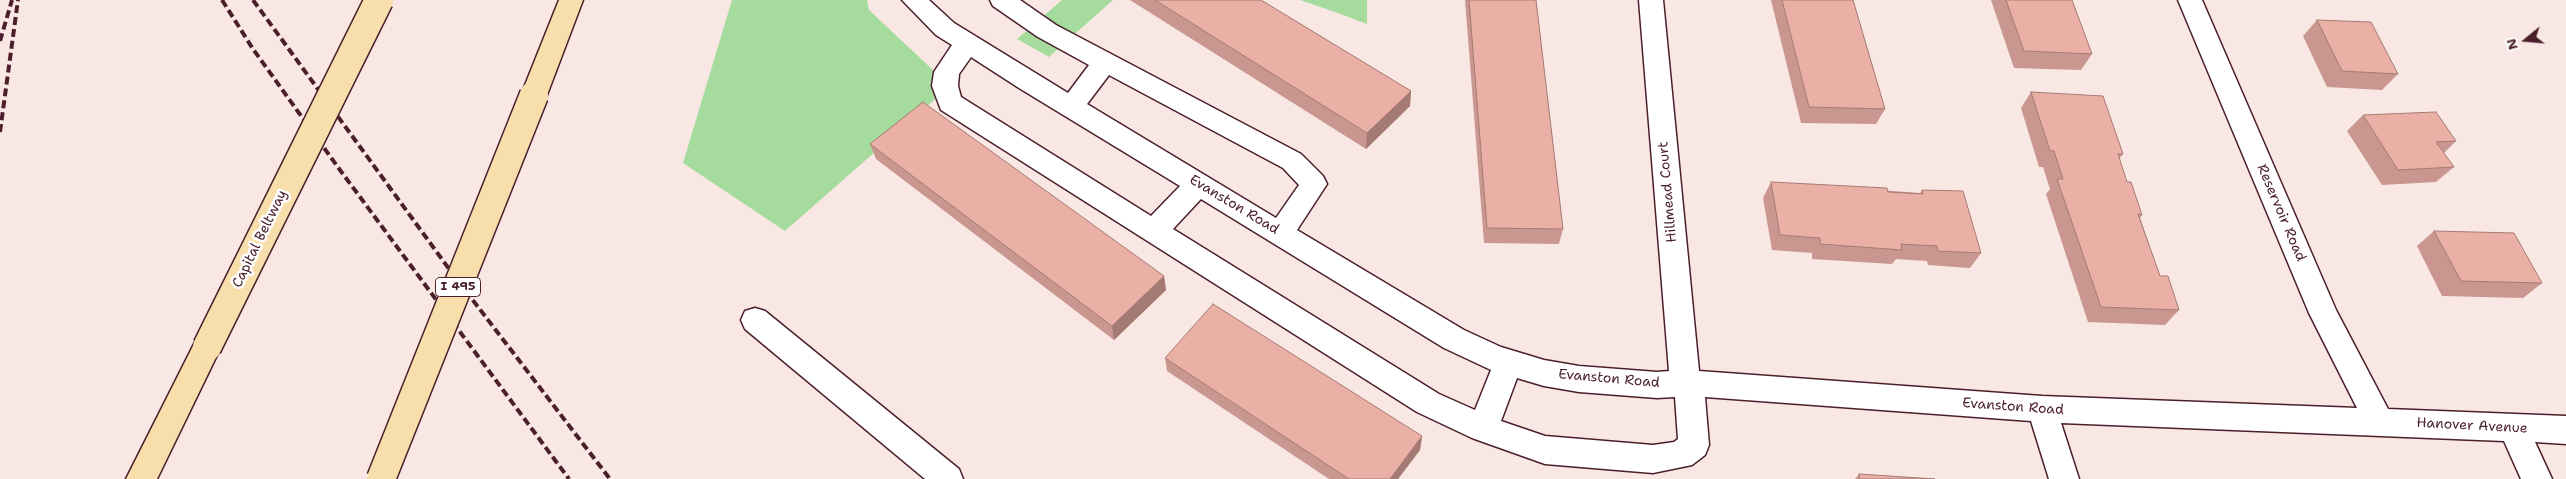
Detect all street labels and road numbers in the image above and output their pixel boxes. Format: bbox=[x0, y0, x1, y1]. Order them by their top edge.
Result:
street label: Hillmead Court bbox=[1655, 141, 1681, 243]
street label: Reservoir Road bbox=[2253, 162, 2309, 264]
street label: Evanston Road bbox=[1186, 172, 1282, 238]
street label: Capital Beltway bbox=[229, 187, 291, 291]
road number: I 495 bbox=[436, 278, 480, 296]
street label: Evanston Road bbox=[1558, 366, 1660, 392]
street label: Evanston Road bbox=[1962, 395, 2064, 419]
street label: Hanover Avenue bbox=[2416, 415, 2528, 437]

